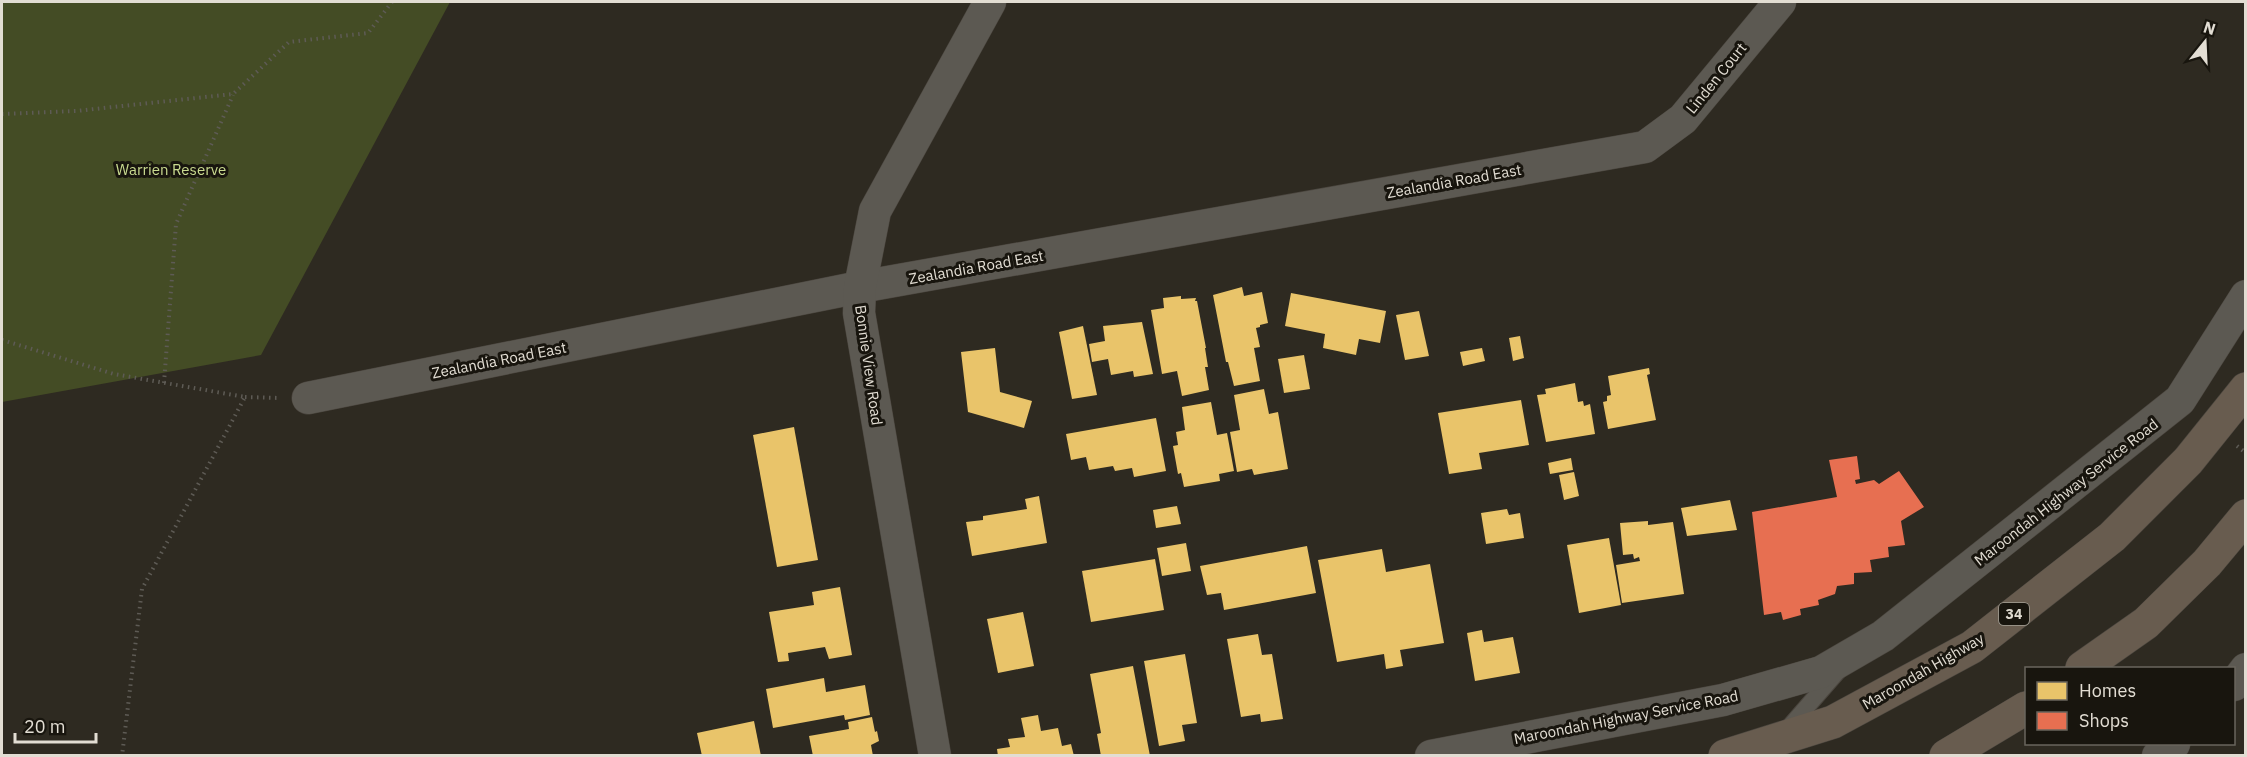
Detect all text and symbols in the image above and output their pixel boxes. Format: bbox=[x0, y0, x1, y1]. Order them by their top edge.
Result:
north arrow bbox=[2175, 12, 2235, 72]
text: N bbox=[2201, 16, 2218, 39]
street label: Linden Court bbox=[1682, 39, 1750, 117]
park label: Warrien Reserve bbox=[116, 160, 226, 179]
street label: Zealandia Road East bbox=[1385, 160, 1523, 202]
street label: Zealandia Road East bbox=[907, 246, 1045, 288]
street label: Bonnie View Road bbox=[851, 304, 887, 426]
street label: Zealandia Road East bbox=[430, 338, 568, 382]
street label: Maroondah Highway Service Road bbox=[1970, 414, 2162, 570]
road number: 34 bbox=[1999, 603, 2029, 625]
street label: Maroondah Highway bbox=[1859, 628, 1988, 714]
legend bbox=[2025, 667, 2235, 745]
text: Homes bbox=[2079, 679, 2136, 702]
street label: Maroondah Highway Service Road bbox=[1512, 686, 1740, 748]
scale bar bbox=[15, 706, 96, 744]
text: Shops bbox=[2079, 709, 2129, 732]
text: 20 m bbox=[24, 715, 66, 738]

